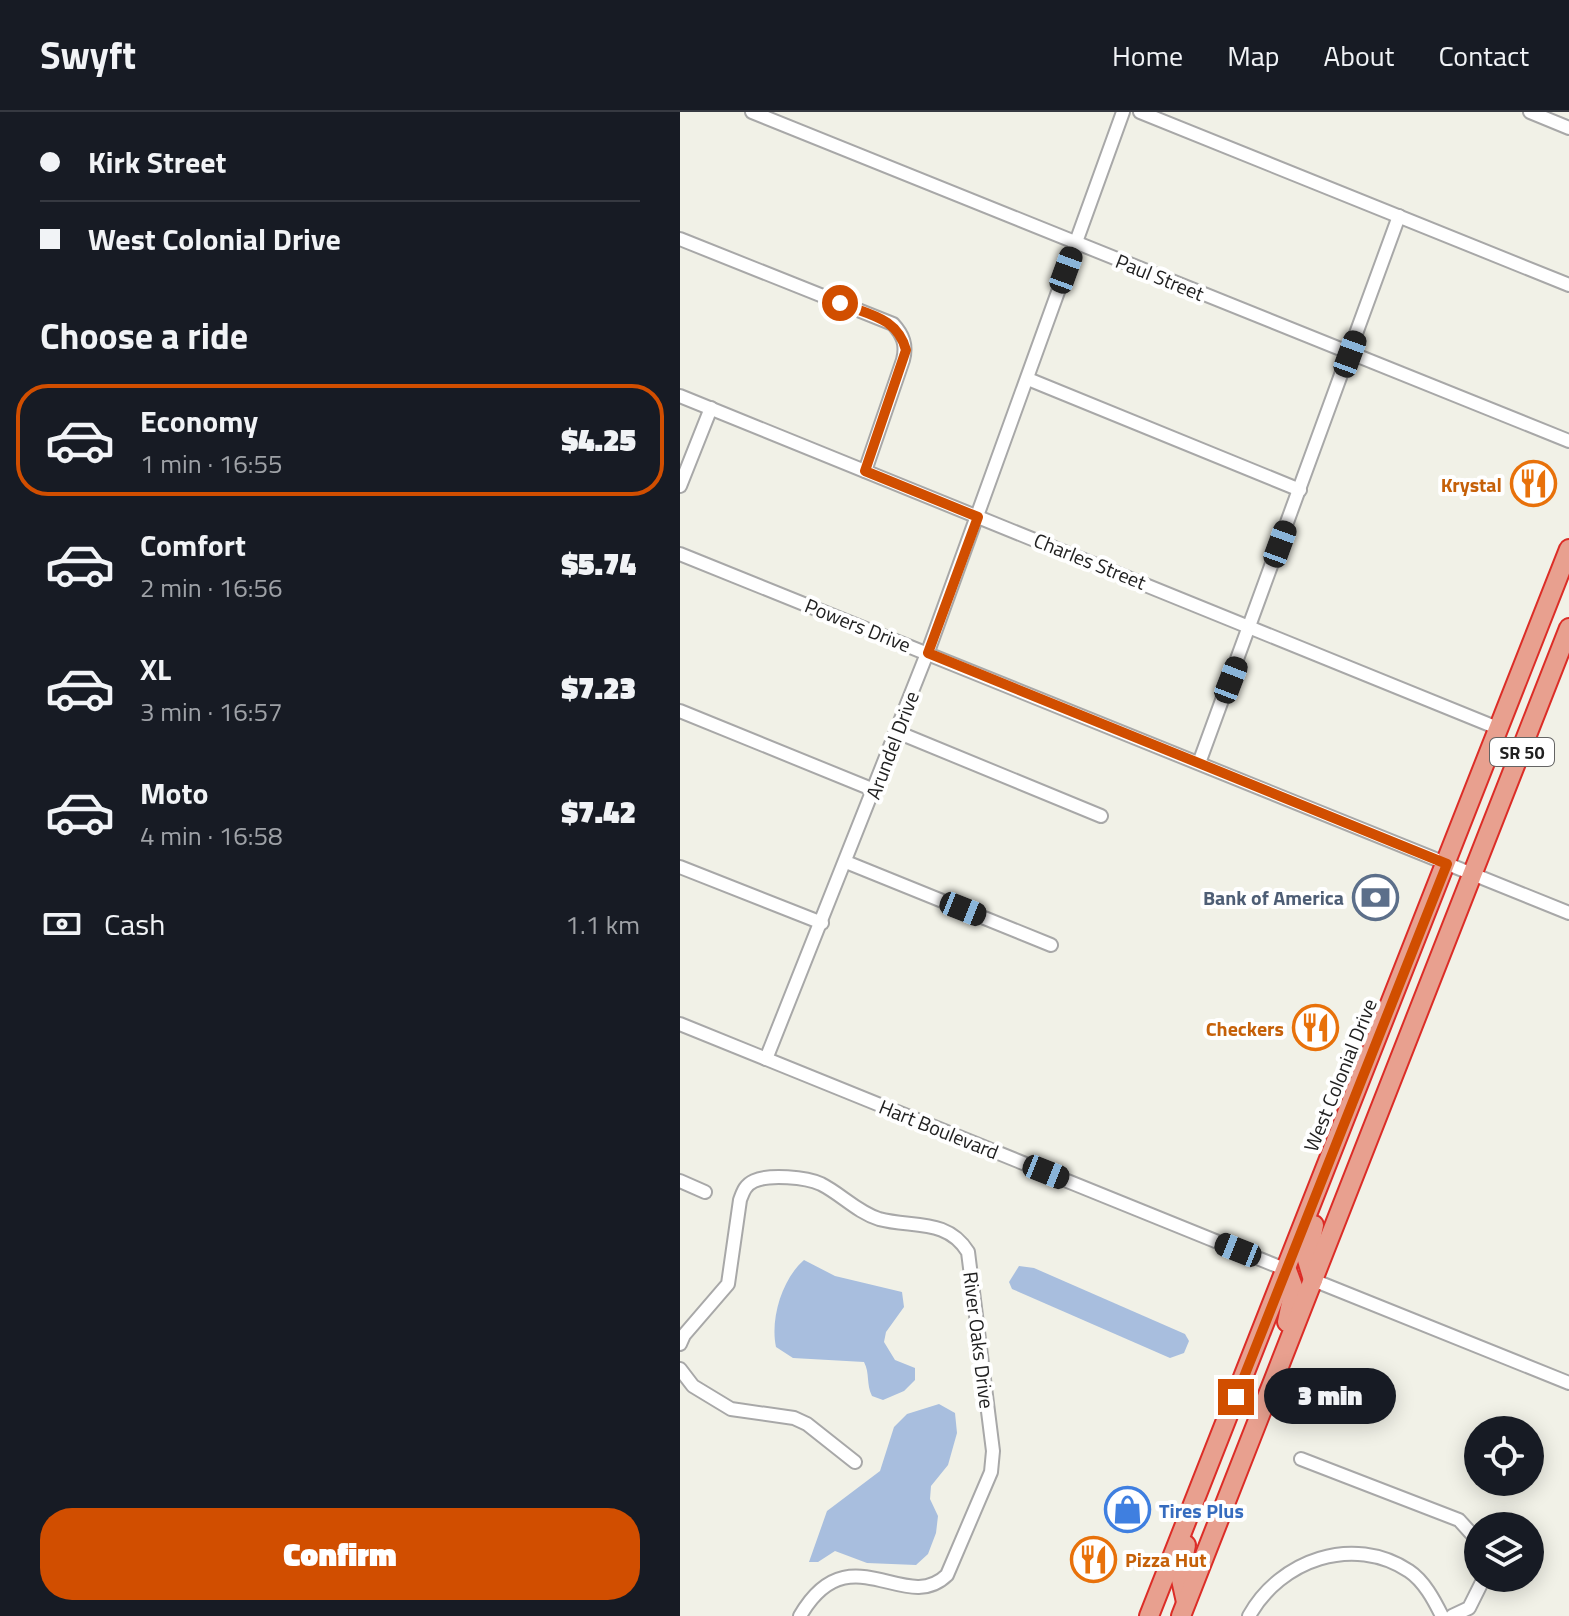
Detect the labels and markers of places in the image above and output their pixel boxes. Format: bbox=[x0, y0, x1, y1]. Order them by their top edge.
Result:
restaurant icon: Krystal bbox=[1509, 460, 1557, 508]
place label: Krystal bbox=[1441, 469, 1502, 500]
bank icon: Bank of America bbox=[1351, 873, 1399, 921]
place label: Bank of America bbox=[1203, 882, 1344, 913]
restaurant icon: Checkers bbox=[1291, 1004, 1339, 1052]
place label: Checkers bbox=[1206, 1013, 1284, 1044]
shop icon: Tires Plus bbox=[1104, 1486, 1152, 1534]
place label: Tires Plus bbox=[1159, 1495, 1244, 1526]
restaurant icon: Pizza Hut bbox=[1070, 1535, 1118, 1583]
place label: Pizza Hut bbox=[1125, 1544, 1207, 1575]

